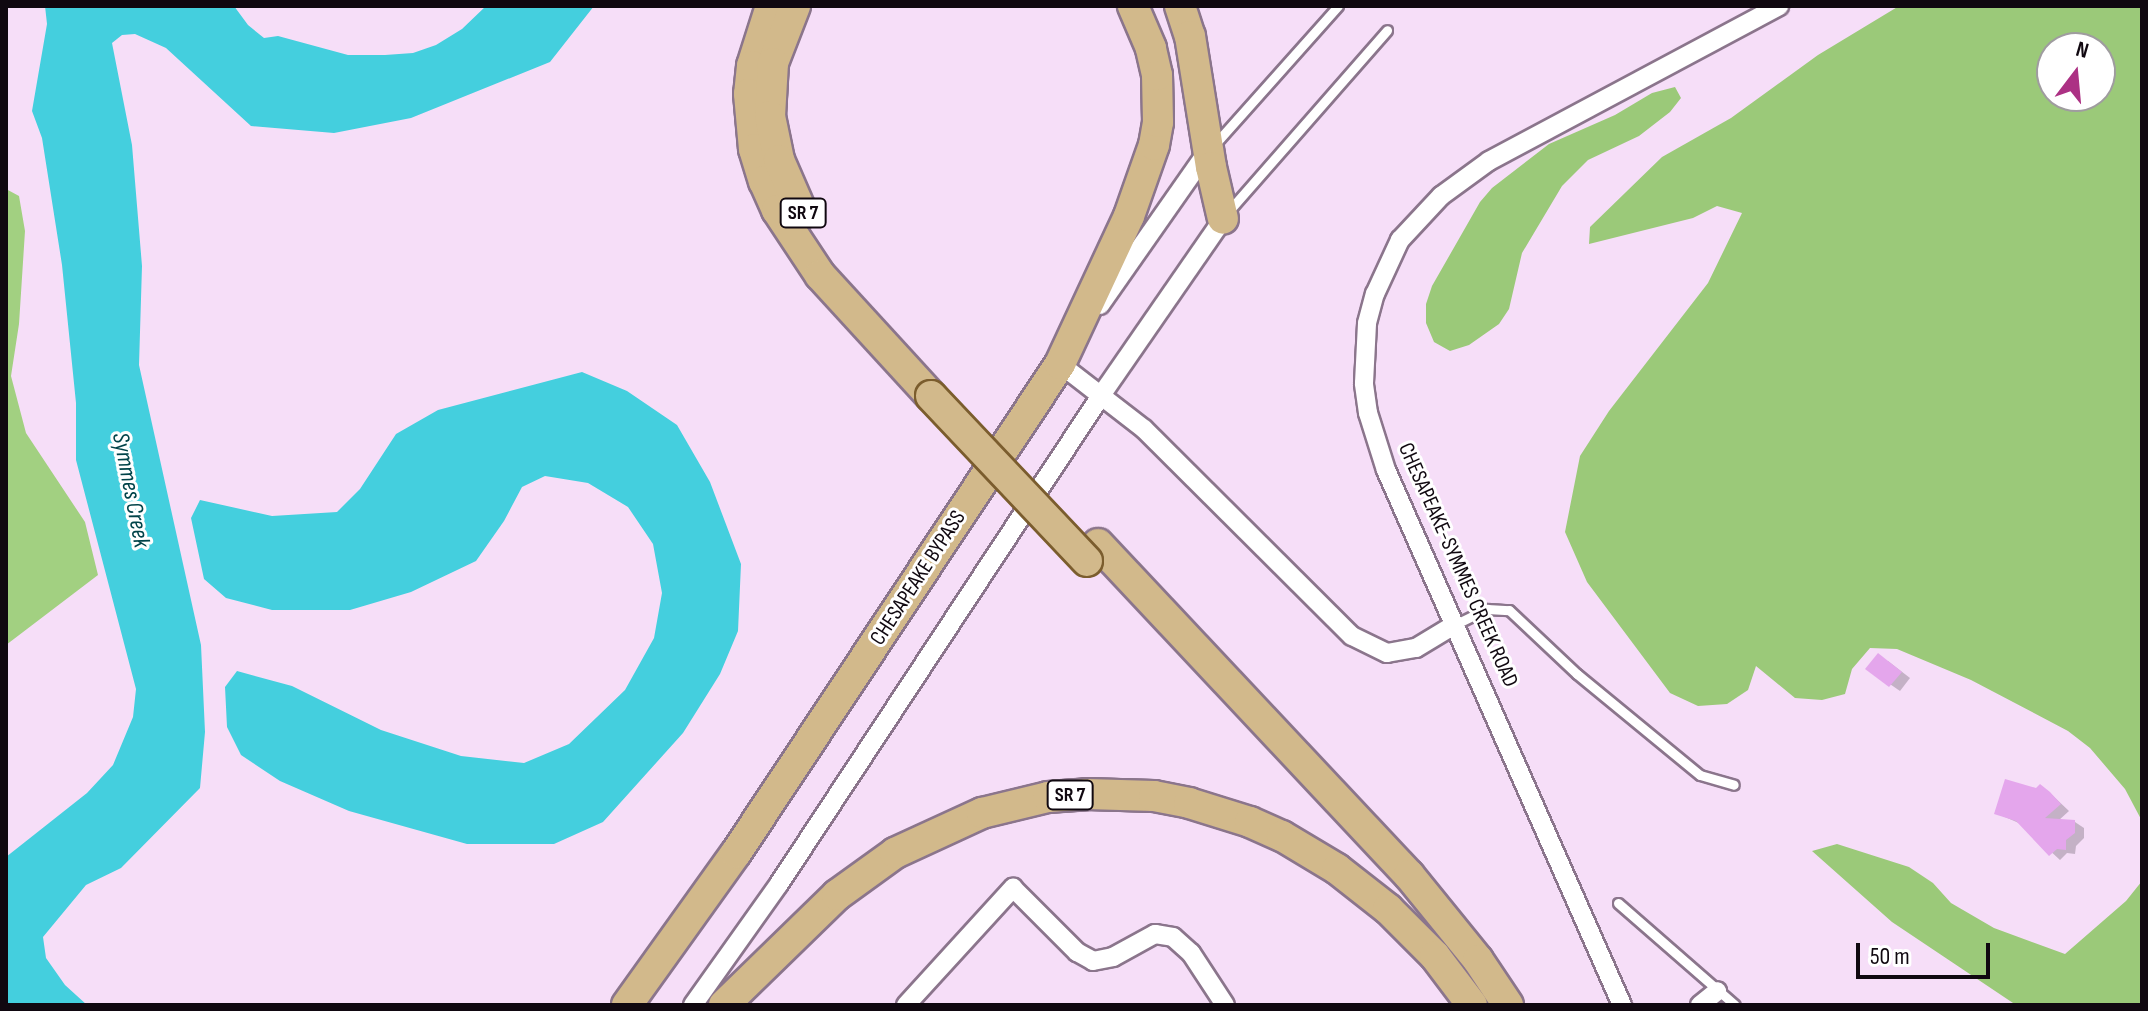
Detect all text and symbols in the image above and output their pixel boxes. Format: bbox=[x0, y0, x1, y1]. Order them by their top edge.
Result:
north arrow bbox=[2036, 32, 2116, 112]
text: N bbox=[2073, 36, 2092, 65]
road number: SR 7 bbox=[779, 197, 827, 229]
water label: Symmes Creek bbox=[106, 430, 156, 550]
street label: CHESAPEAKE-SYMMES CREEK ROAD bbox=[1392, 439, 1524, 691]
street label: CHESAPEAKE BYPASS bbox=[865, 506, 971, 650]
road number: SR 7 bbox=[1046, 779, 1094, 811]
scale bar bbox=[1860, 927, 1994, 977]
text: 50 m bbox=[1870, 942, 1910, 971]

